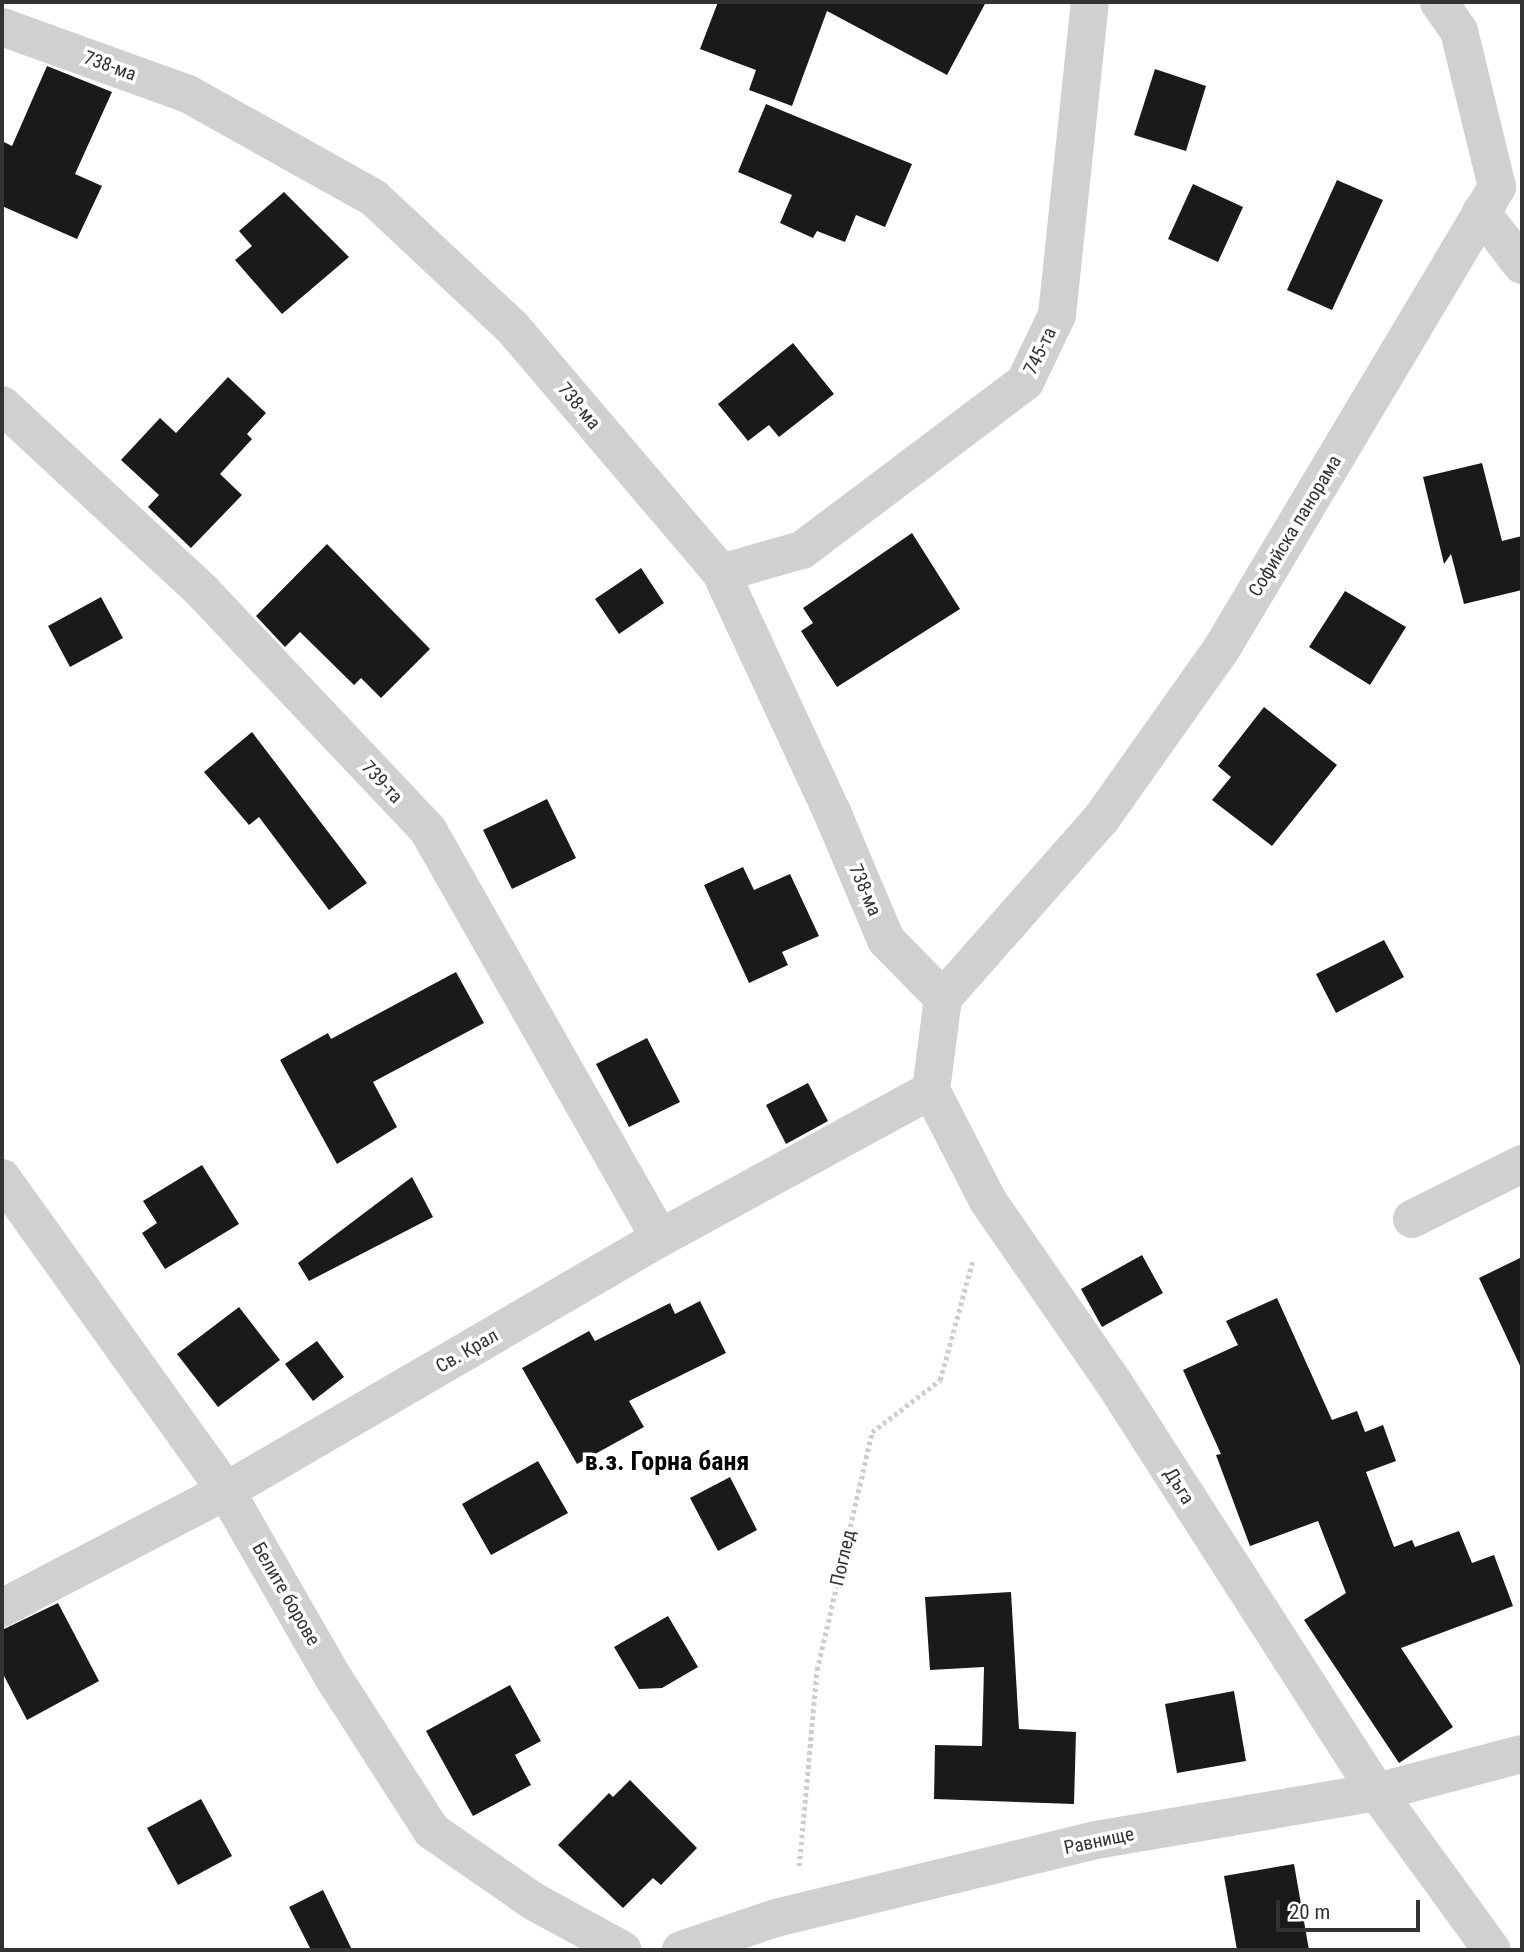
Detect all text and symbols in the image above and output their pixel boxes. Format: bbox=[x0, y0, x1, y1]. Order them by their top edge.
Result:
street label: 738-ма bbox=[81, 46, 139, 86]
street label: 745-та bbox=[1019, 324, 1061, 378]
street label: 738-ма bbox=[553, 378, 605, 434]
street label: Софийска панорама bbox=[1244, 451, 1346, 601]
street label: 739-та bbox=[357, 756, 407, 808]
street label: 738-ма bbox=[844, 861, 886, 919]
street label: Св. Крал bbox=[432, 1324, 502, 1378]
district label: в.з. Горна баня bbox=[585, 1446, 749, 1478]
street label: Дъга bbox=[1159, 1463, 1199, 1509]
street label: Поглед bbox=[826, 1528, 860, 1588]
street label: Белите борове bbox=[247, 1538, 325, 1650]
street label: Равнище bbox=[1062, 1822, 1136, 1860]
scale bar bbox=[1279, 1885, 1422, 1929]
text: 20 m bbox=[1289, 1900, 1330, 1924]

